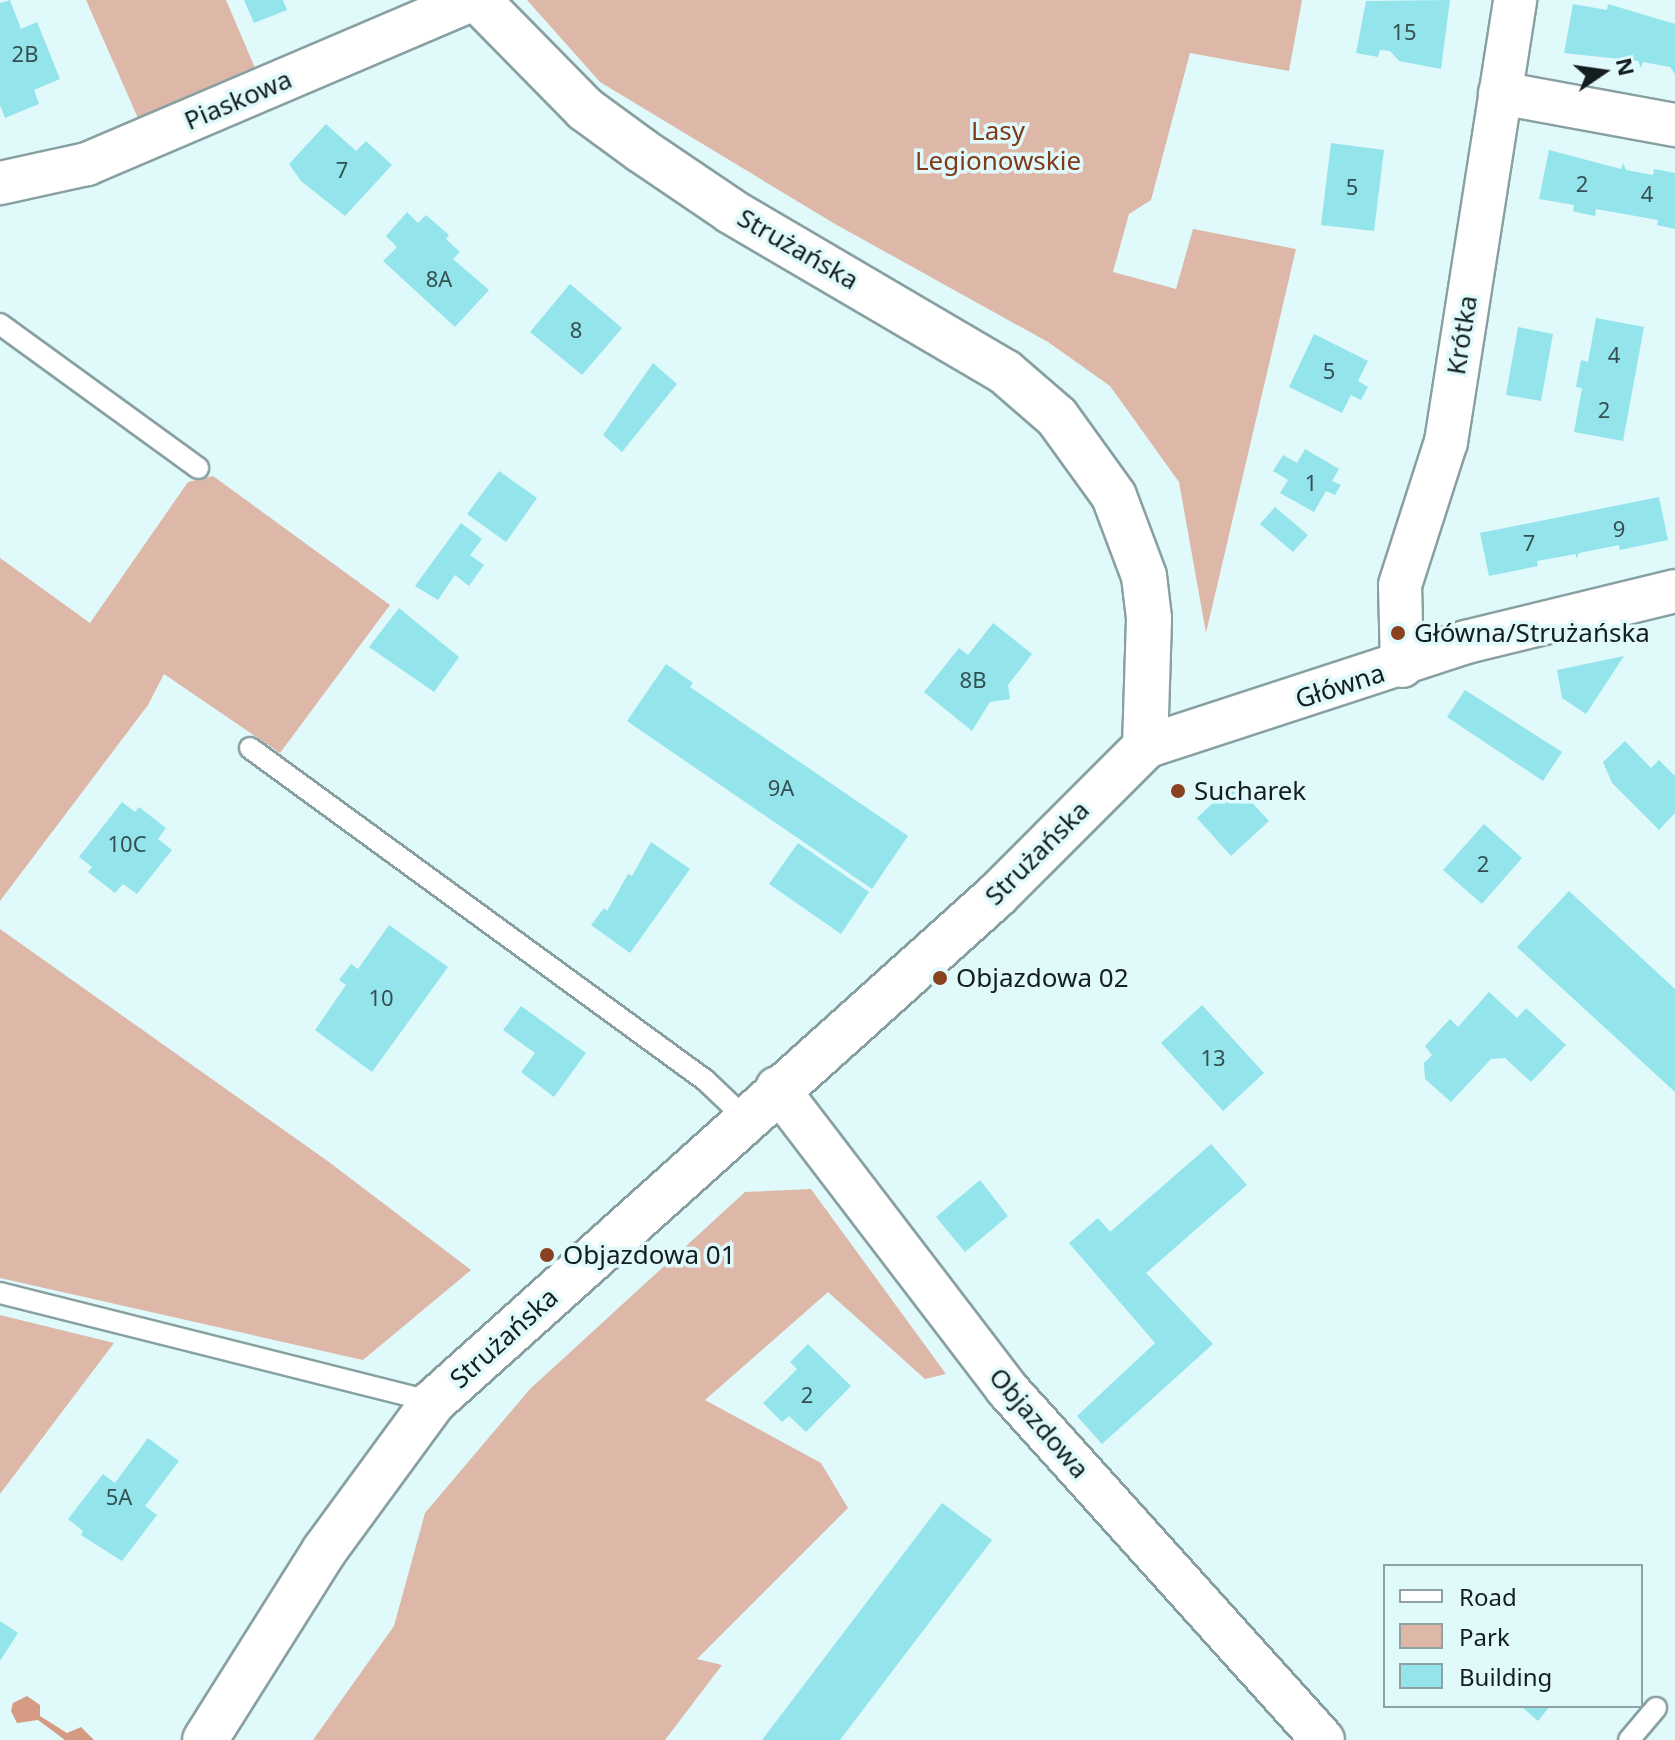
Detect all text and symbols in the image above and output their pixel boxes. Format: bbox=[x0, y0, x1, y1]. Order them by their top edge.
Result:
house number: 15 bbox=[1391, 19, 1417, 45]
north arrow bbox=[1563, 32, 1643, 112]
house number: 2B bbox=[12, 41, 38, 67]
text: N bbox=[1610, 55, 1643, 79]
street label: Piaskowa bbox=[180, 63, 296, 137]
park label: Lasy Legionowskie bbox=[915, 115, 1081, 176]
house number: 7 bbox=[336, 157, 348, 183]
house number: 2 bbox=[1576, 171, 1588, 197]
house number: 5 bbox=[1346, 174, 1358, 200]
house number: 4 bbox=[1641, 181, 1653, 207]
street label: Strużańska bbox=[732, 202, 864, 296]
house number: 8A bbox=[426, 266, 452, 292]
street label: Krótka bbox=[1440, 293, 1484, 377]
house number: 8 bbox=[570, 317, 582, 343]
house number: 4 bbox=[1608, 342, 1620, 368]
house number: 5 bbox=[1323, 358, 1335, 384]
house number: 2 bbox=[1598, 397, 1610, 423]
house number: 1 bbox=[1305, 470, 1317, 496]
house number: 9 bbox=[1613, 516, 1625, 542]
house number: 7 bbox=[1523, 530, 1535, 556]
place label: Główna/Strużańska bbox=[1414, 617, 1650, 649]
marker: Główna/Strużańska bbox=[1389, 624, 1407, 642]
street label: Główna bbox=[1291, 657, 1389, 715]
house number: 8B bbox=[960, 667, 986, 693]
house number: 9A bbox=[768, 775, 794, 801]
place label: Sucharek bbox=[1194, 775, 1306, 807]
marker: Sucharek bbox=[1169, 782, 1187, 800]
street label: Strużańska bbox=[978, 794, 1096, 912]
house number: 10C bbox=[107, 831, 147, 857]
house number: 2 bbox=[1477, 851, 1489, 877]
place label: Objazdowa 02 bbox=[956, 962, 1129, 994]
marker: Objazdowa 02 bbox=[931, 969, 949, 987]
house number: 10 bbox=[368, 985, 394, 1011]
house number: 13 bbox=[1200, 1045, 1226, 1071]
place label: Objazdowa 01 bbox=[563, 1239, 736, 1271]
marker: Objazdowa 01 bbox=[538, 1246, 556, 1264]
street label: Strużańska bbox=[444, 1281, 564, 1395]
street label: Objazdowa bbox=[983, 1361, 1095, 1485]
house number: 2 bbox=[801, 1382, 813, 1408]
house number: 5A bbox=[106, 1484, 132, 1510]
legend bbox=[1383, 1564, 1643, 1708]
text: Road bbox=[1459, 1580, 1517, 1613]
text: Park bbox=[1459, 1620, 1510, 1653]
text: Building bbox=[1459, 1660, 1552, 1693]

